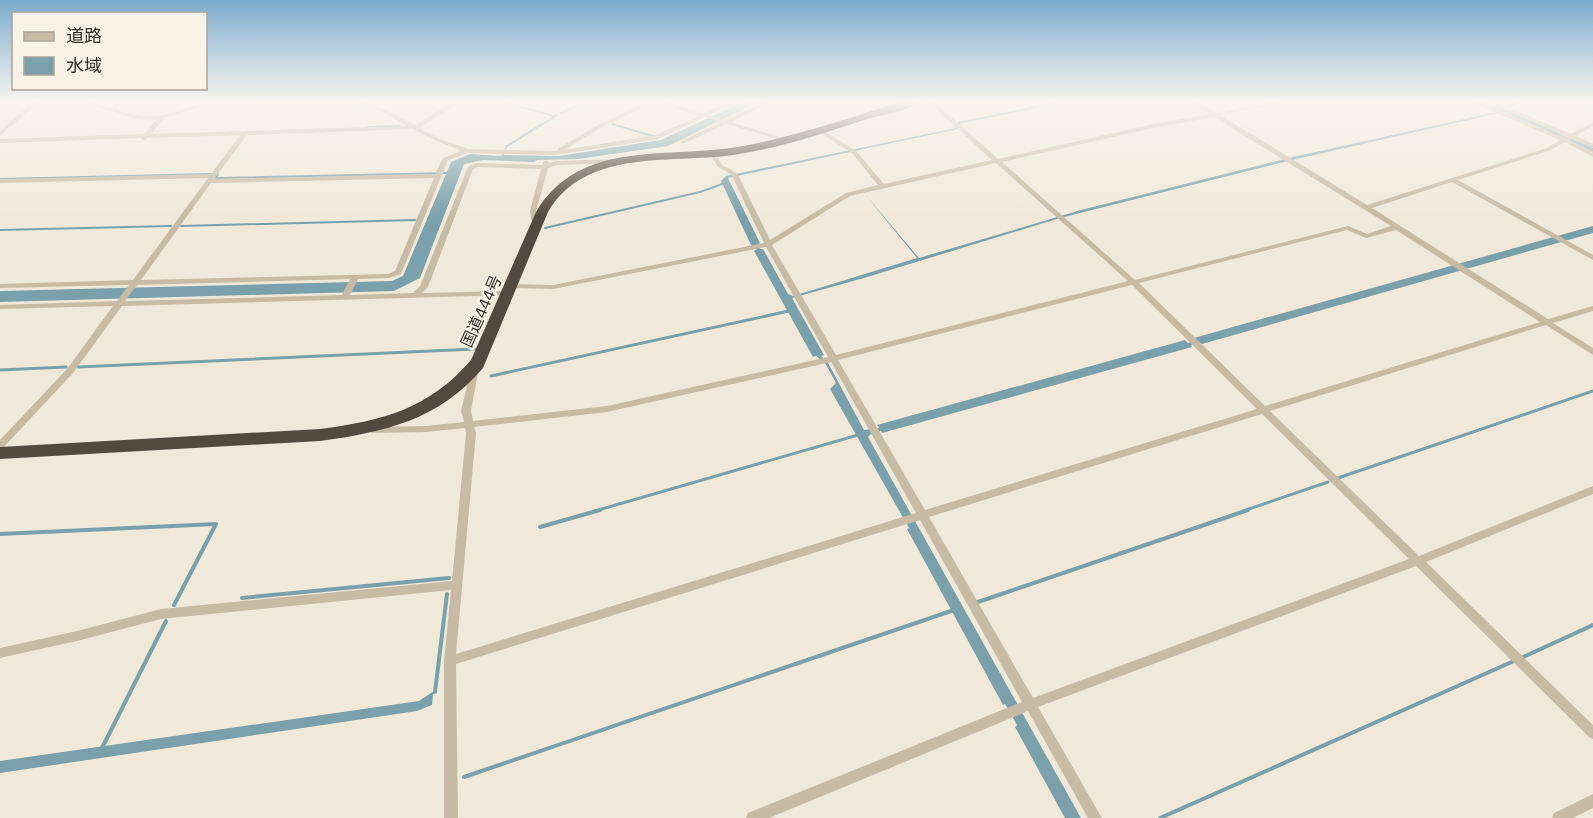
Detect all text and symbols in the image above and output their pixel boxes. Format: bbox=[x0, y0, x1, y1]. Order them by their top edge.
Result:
legend bbox=[12, 12, 207, 90]
text: 道路 bbox=[66, 24, 102, 47]
text: 水域 bbox=[66, 54, 102, 77]
street label: 国道444号 bbox=[456, 272, 506, 350]

